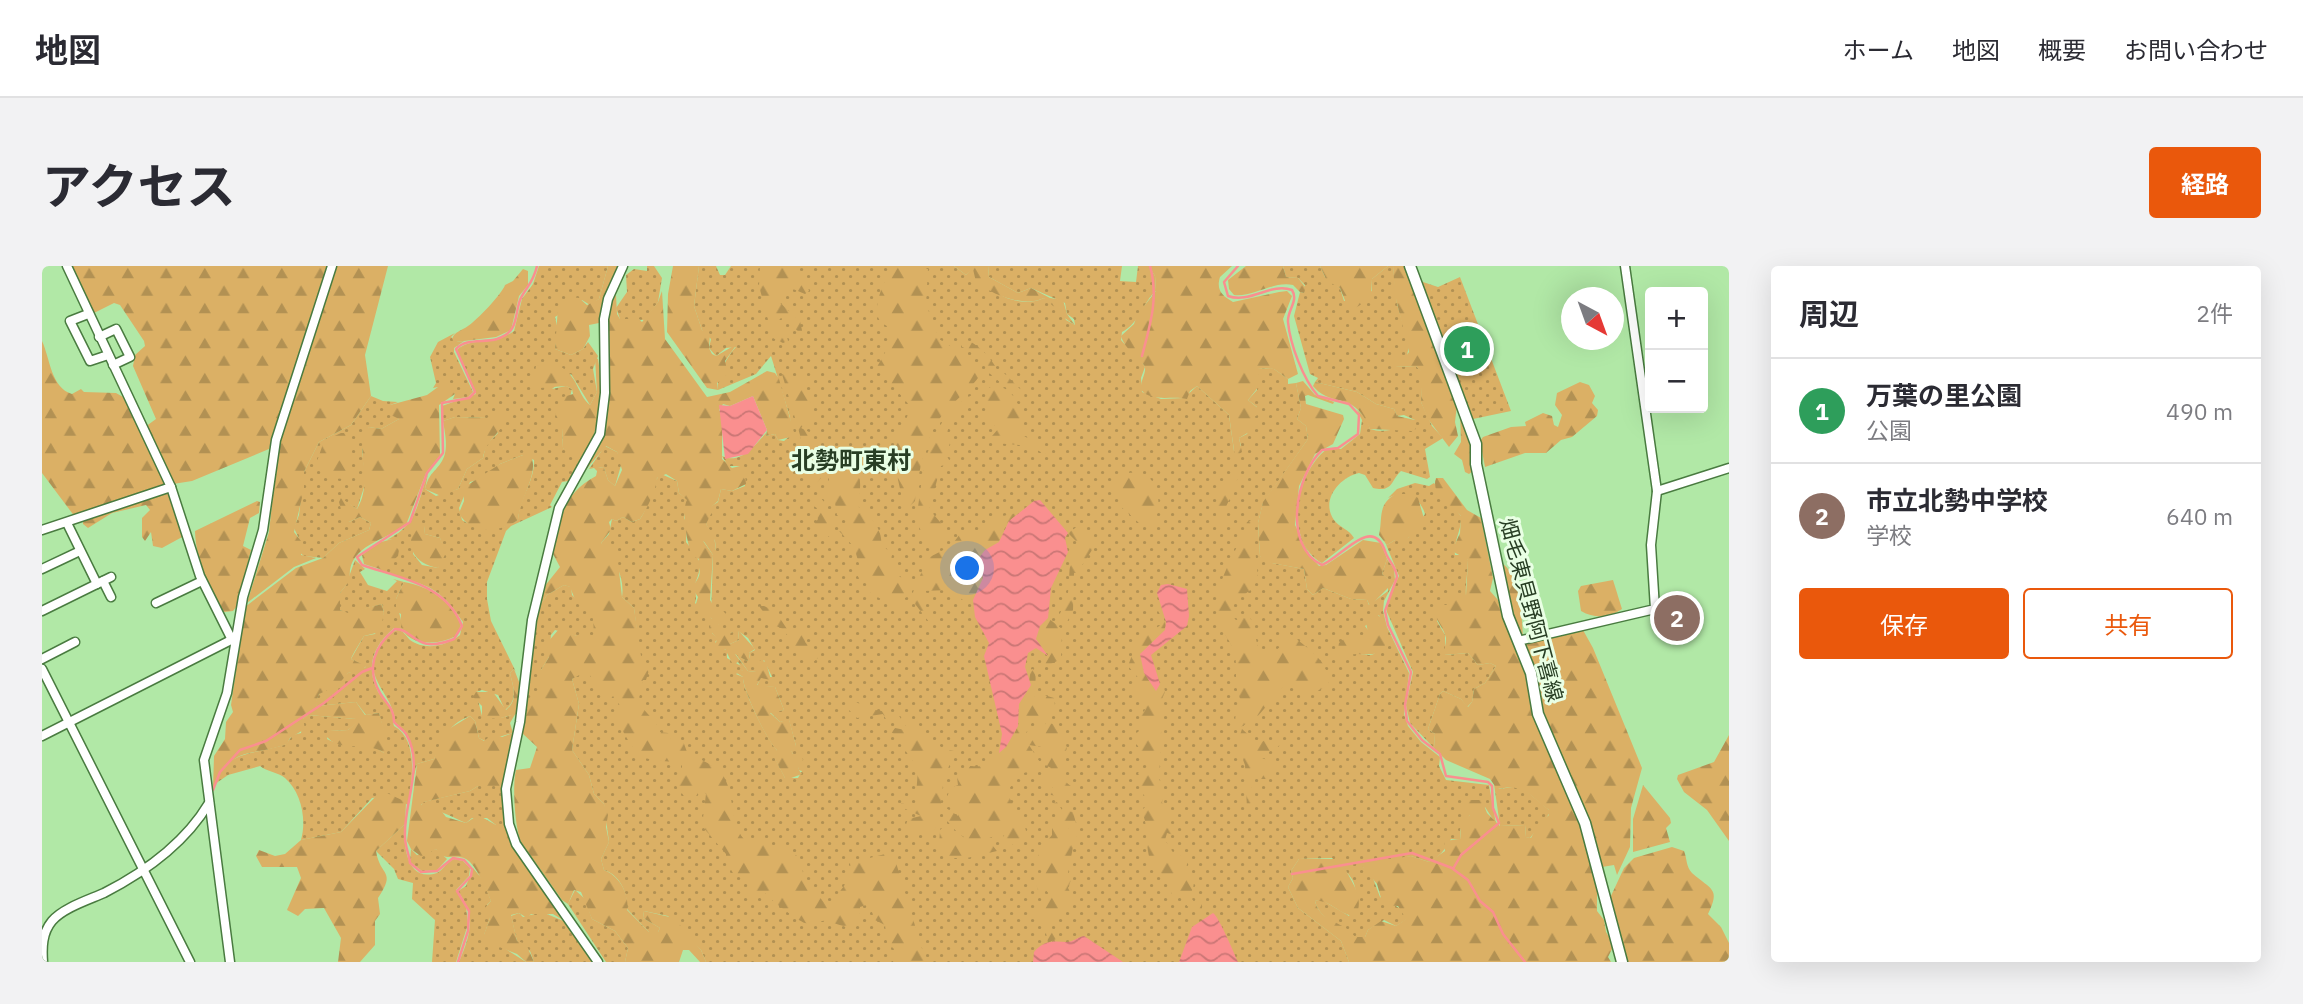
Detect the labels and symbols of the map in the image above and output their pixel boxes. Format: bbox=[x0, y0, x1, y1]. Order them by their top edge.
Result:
north arrow bbox=[1561, 287, 1624, 350]
pin: 1 bbox=[1444, 323, 1490, 375]
district label: 北勢町東村 bbox=[791, 444, 911, 476]
street label: 畑毛東貝野阿下喜線 bbox=[1494, 515, 1570, 705]
your location bbox=[950, 551, 984, 585]
pin: 2 bbox=[1654, 592, 1700, 644]

